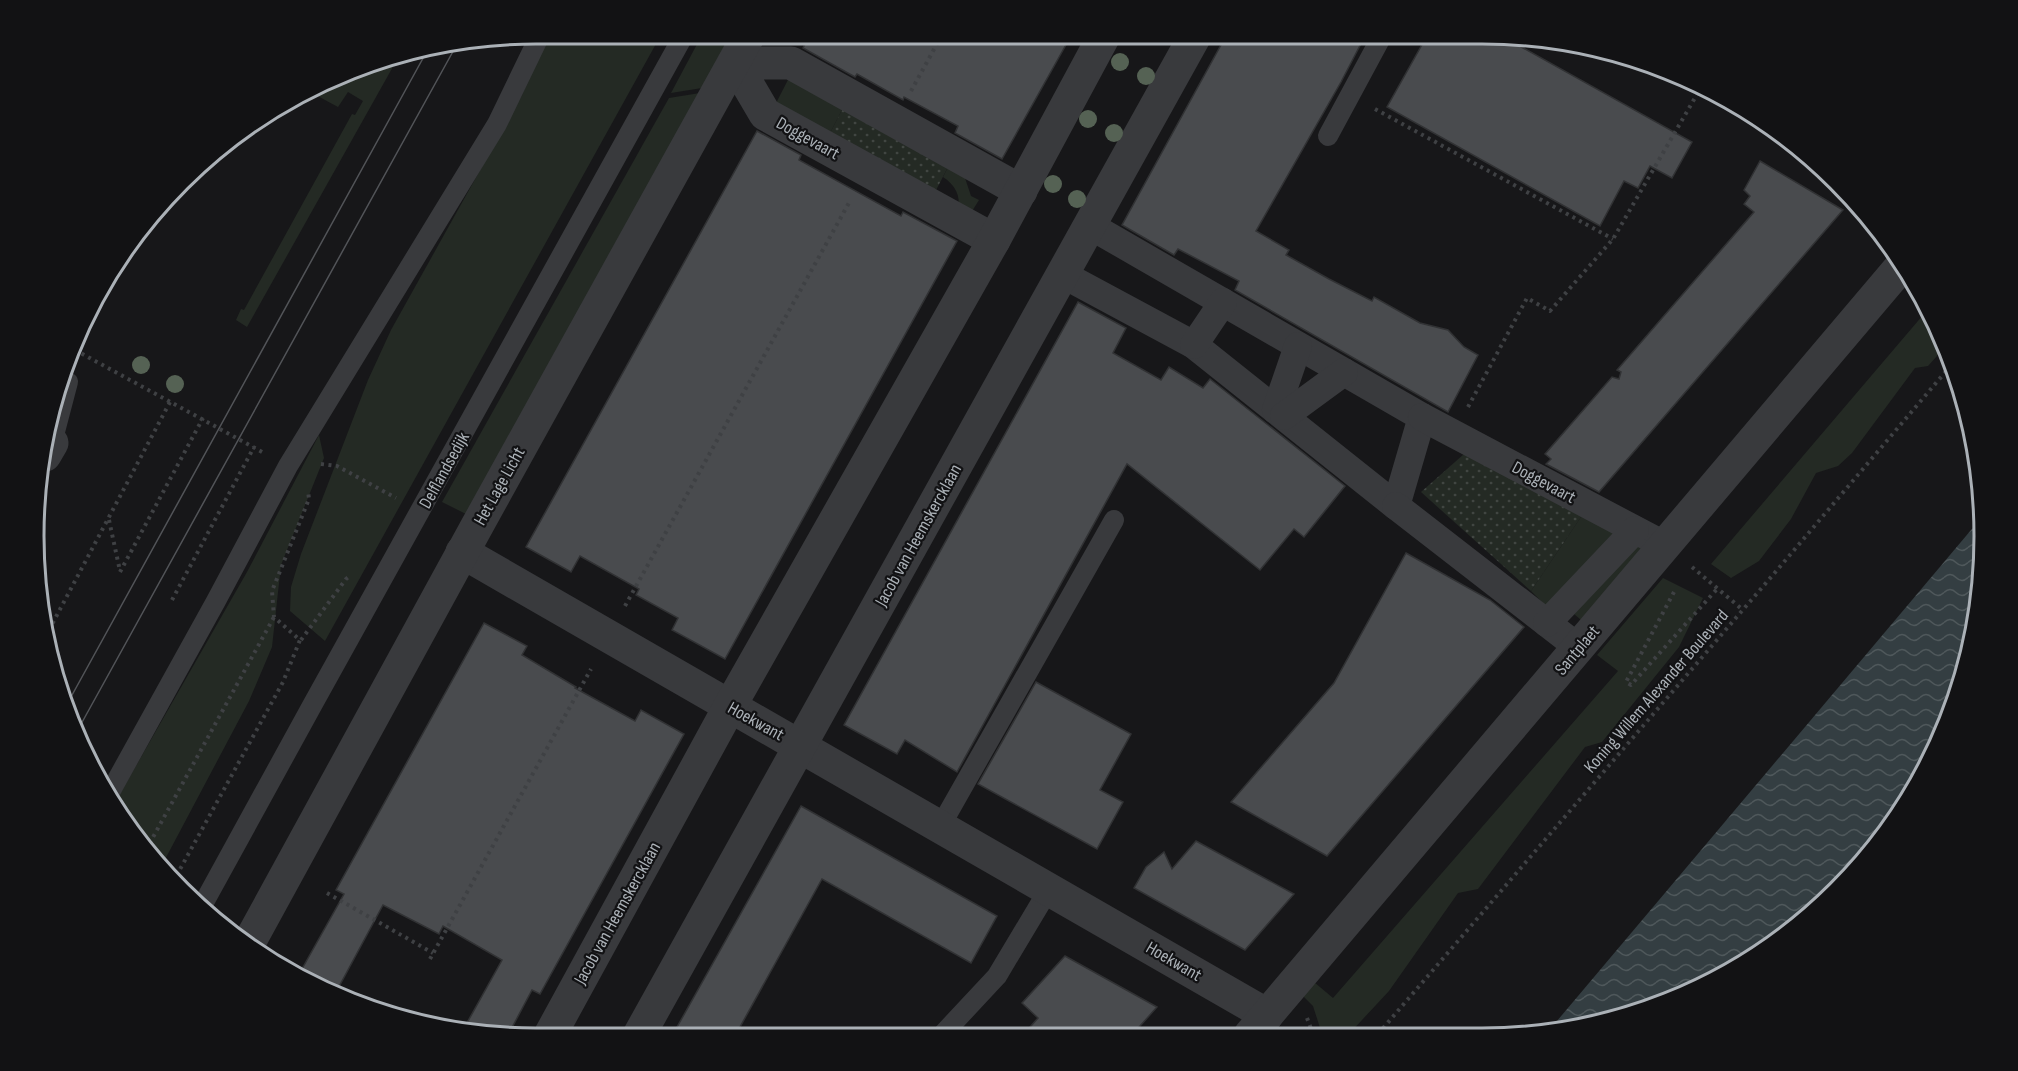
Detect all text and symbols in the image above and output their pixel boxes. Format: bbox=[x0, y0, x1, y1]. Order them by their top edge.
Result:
street label: Doggevaart bbox=[772, 113, 844, 165]
street label: Delflandsedijk bbox=[415, 428, 474, 512]
street label: Het Lage Licht bbox=[469, 443, 530, 529]
street label: Doggevaart bbox=[1508, 457, 1580, 508]
street label: Jacob van Heemskercklaan bbox=[870, 461, 966, 611]
street label: Koning Willem Alexander Boulevard bbox=[1580, 605, 1733, 777]
street label: Santplaet bbox=[1551, 621, 1605, 679]
street label: Hoekwant bbox=[724, 697, 788, 746]
street label: Jacob van Heemskercklaan bbox=[569, 839, 665, 989]
street label: Hoekwant bbox=[1142, 937, 1206, 986]

